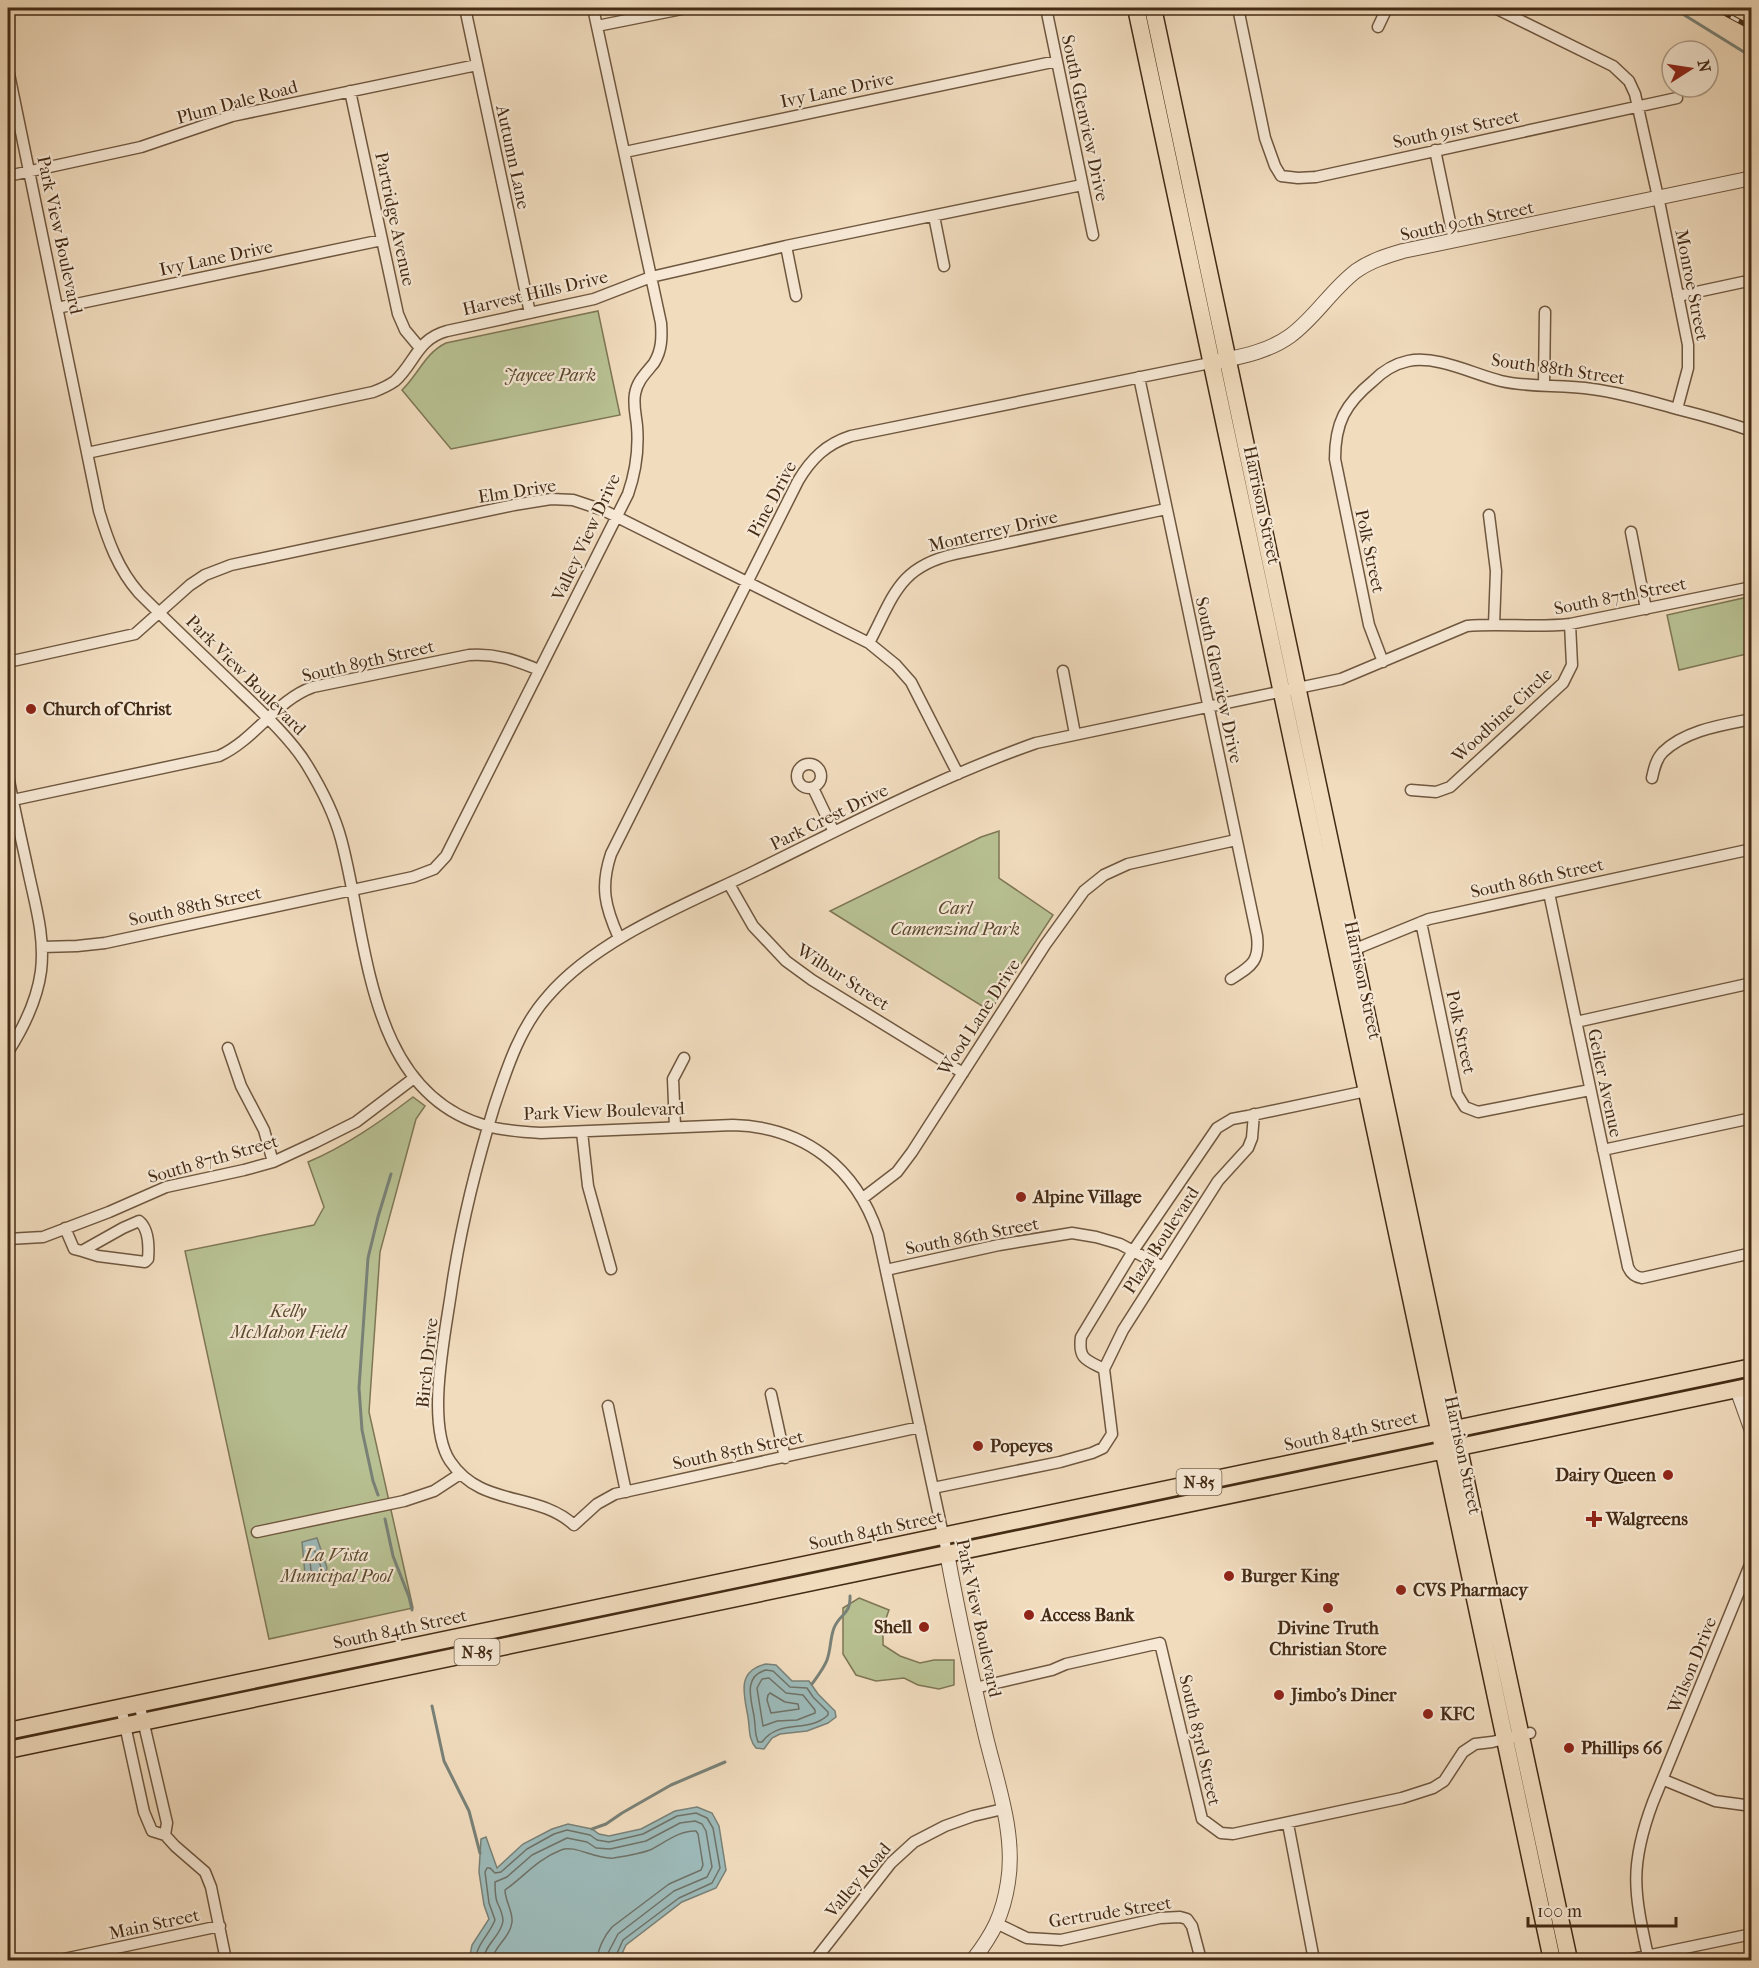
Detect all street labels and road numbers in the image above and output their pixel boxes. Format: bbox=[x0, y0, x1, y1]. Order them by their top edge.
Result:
street label: South Glenview Drive bbox=[1057, 33, 1112, 203]
street label: Ivy Lane Drive bbox=[778, 68, 896, 113]
street label: Plum Dale Road bbox=[174, 76, 300, 129]
street label: Autumn Lane bbox=[491, 102, 534, 211]
street label: South 91st Street bbox=[1391, 106, 1522, 153]
street label: Partridge Avenue bbox=[370, 150, 419, 288]
street label: Park View Boulevard bbox=[32, 154, 87, 316]
street label: South 90th Street bbox=[1398, 197, 1536, 246]
street label: Monroe Street bbox=[1670, 228, 1713, 343]
street label: Ivy Lane Drive bbox=[157, 236, 275, 281]
street label: Harvest Hills Drive bbox=[460, 267, 610, 320]
street label: South 88th Street bbox=[1490, 350, 1627, 389]
street label: Harrison Street bbox=[1239, 444, 1284, 567]
street label: Pine Drive bbox=[744, 457, 801, 541]
street label: Valley View Drive bbox=[547, 470, 625, 605]
street label: Elm Drive bbox=[477, 475, 558, 508]
street label: Monterrey Drive bbox=[926, 506, 1060, 557]
street label: Polk Street bbox=[1350, 507, 1389, 595]
street label: South 87th Street bbox=[1552, 573, 1689, 620]
street label: South Glenview Drive bbox=[1191, 595, 1246, 765]
street label: Park View Boulevard bbox=[181, 611, 310, 740]
street label: South 89th Street bbox=[300, 636, 437, 687]
street label: Woodbine Circle bbox=[1447, 664, 1557, 768]
street label: Park Crest Drive bbox=[767, 780, 892, 855]
street label: South 86th Street bbox=[1469, 854, 1606, 903]
street label: South 88th Street bbox=[127, 882, 264, 931]
street label: Harrison Street bbox=[1340, 919, 1385, 1042]
street label: Wilbur Street bbox=[792, 939, 893, 1015]
street label: Wood Lane Drive bbox=[933, 955, 1025, 1080]
street label: Polk Street bbox=[1441, 988, 1480, 1076]
street label: Geiler Avenue bbox=[1583, 1027, 1626, 1139]
street label: Park View Boulevard bbox=[523, 1098, 685, 1125]
street label: South 87th Street bbox=[146, 1131, 281, 1188]
street label: Plaza Boulevard bbox=[1119, 1183, 1204, 1298]
street label: South 86th Street bbox=[904, 1213, 1041, 1260]
street label: Birch Drive bbox=[412, 1317, 443, 1409]
street label: Harrison Street bbox=[1440, 1394, 1485, 1517]
street label: South 84th Street bbox=[1282, 1407, 1420, 1456]
street label: South 85th Street bbox=[671, 1426, 806, 1475]
road number: N-85 bbox=[1176, 1469, 1222, 1495]
street label: South 84th Street bbox=[807, 1506, 945, 1555]
street label: Park View Boulevard bbox=[951, 1537, 1006, 1699]
street label: South 84th Street bbox=[331, 1605, 469, 1654]
street label: Wilson Drive bbox=[1663, 1614, 1721, 1717]
road number: N-85 bbox=[454, 1639, 500, 1665]
street label: South 83rd Street bbox=[1174, 1673, 1225, 1808]
street label: Valley Road bbox=[820, 1839, 896, 1923]
street label: Gertrude Street bbox=[1047, 1892, 1173, 1933]
street label: Main Street bbox=[107, 1905, 202, 1944]

